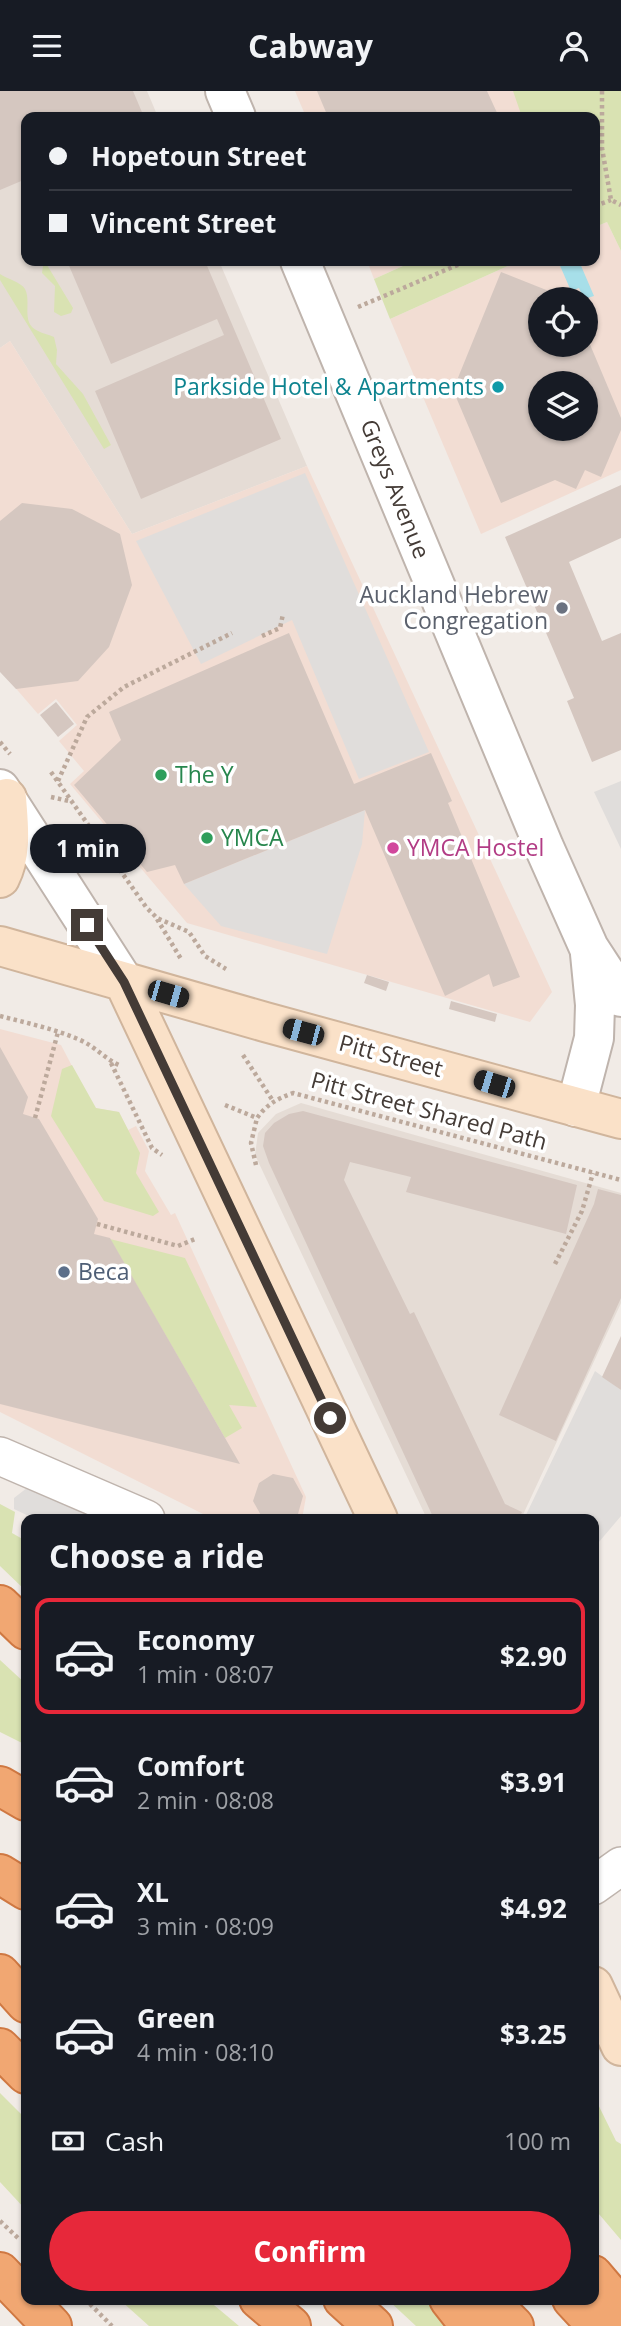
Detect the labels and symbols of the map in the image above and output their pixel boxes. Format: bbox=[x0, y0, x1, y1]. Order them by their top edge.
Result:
place label: Parkside Hotel & Apartments bbox=[173, 370, 484, 402]
marker: Parkside Hotel & Apartments bbox=[490, 379, 506, 395]
street label: Greys Avenue bbox=[353, 414, 438, 563]
place label: Auckland Hebrew Congregation bbox=[359, 578, 548, 636]
marker: Auckland Hebrew Congregation bbox=[554, 600, 570, 616]
place label: The Y bbox=[175, 758, 234, 790]
marker: The Y bbox=[153, 767, 169, 783]
place label: YMCA bbox=[221, 821, 284, 853]
callout: 1 min bbox=[29, 823, 145, 873]
marker: YMCA bbox=[199, 830, 215, 846]
place label: YMCA Hostel bbox=[407, 831, 544, 863]
marker: YMCA Hostel bbox=[385, 840, 401, 856]
route end bbox=[71, 909, 103, 941]
car bbox=[145, 978, 192, 1010]
car bbox=[280, 1016, 327, 1048]
street label: Pitt Street bbox=[336, 1026, 447, 1084]
street label: Pitt Street Shared Path bbox=[308, 1063, 551, 1157]
car bbox=[471, 1068, 518, 1100]
place label: Beca bbox=[78, 1255, 130, 1287]
marker: Beca bbox=[56, 1264, 72, 1280]
route start bbox=[314, 1402, 346, 1434]

